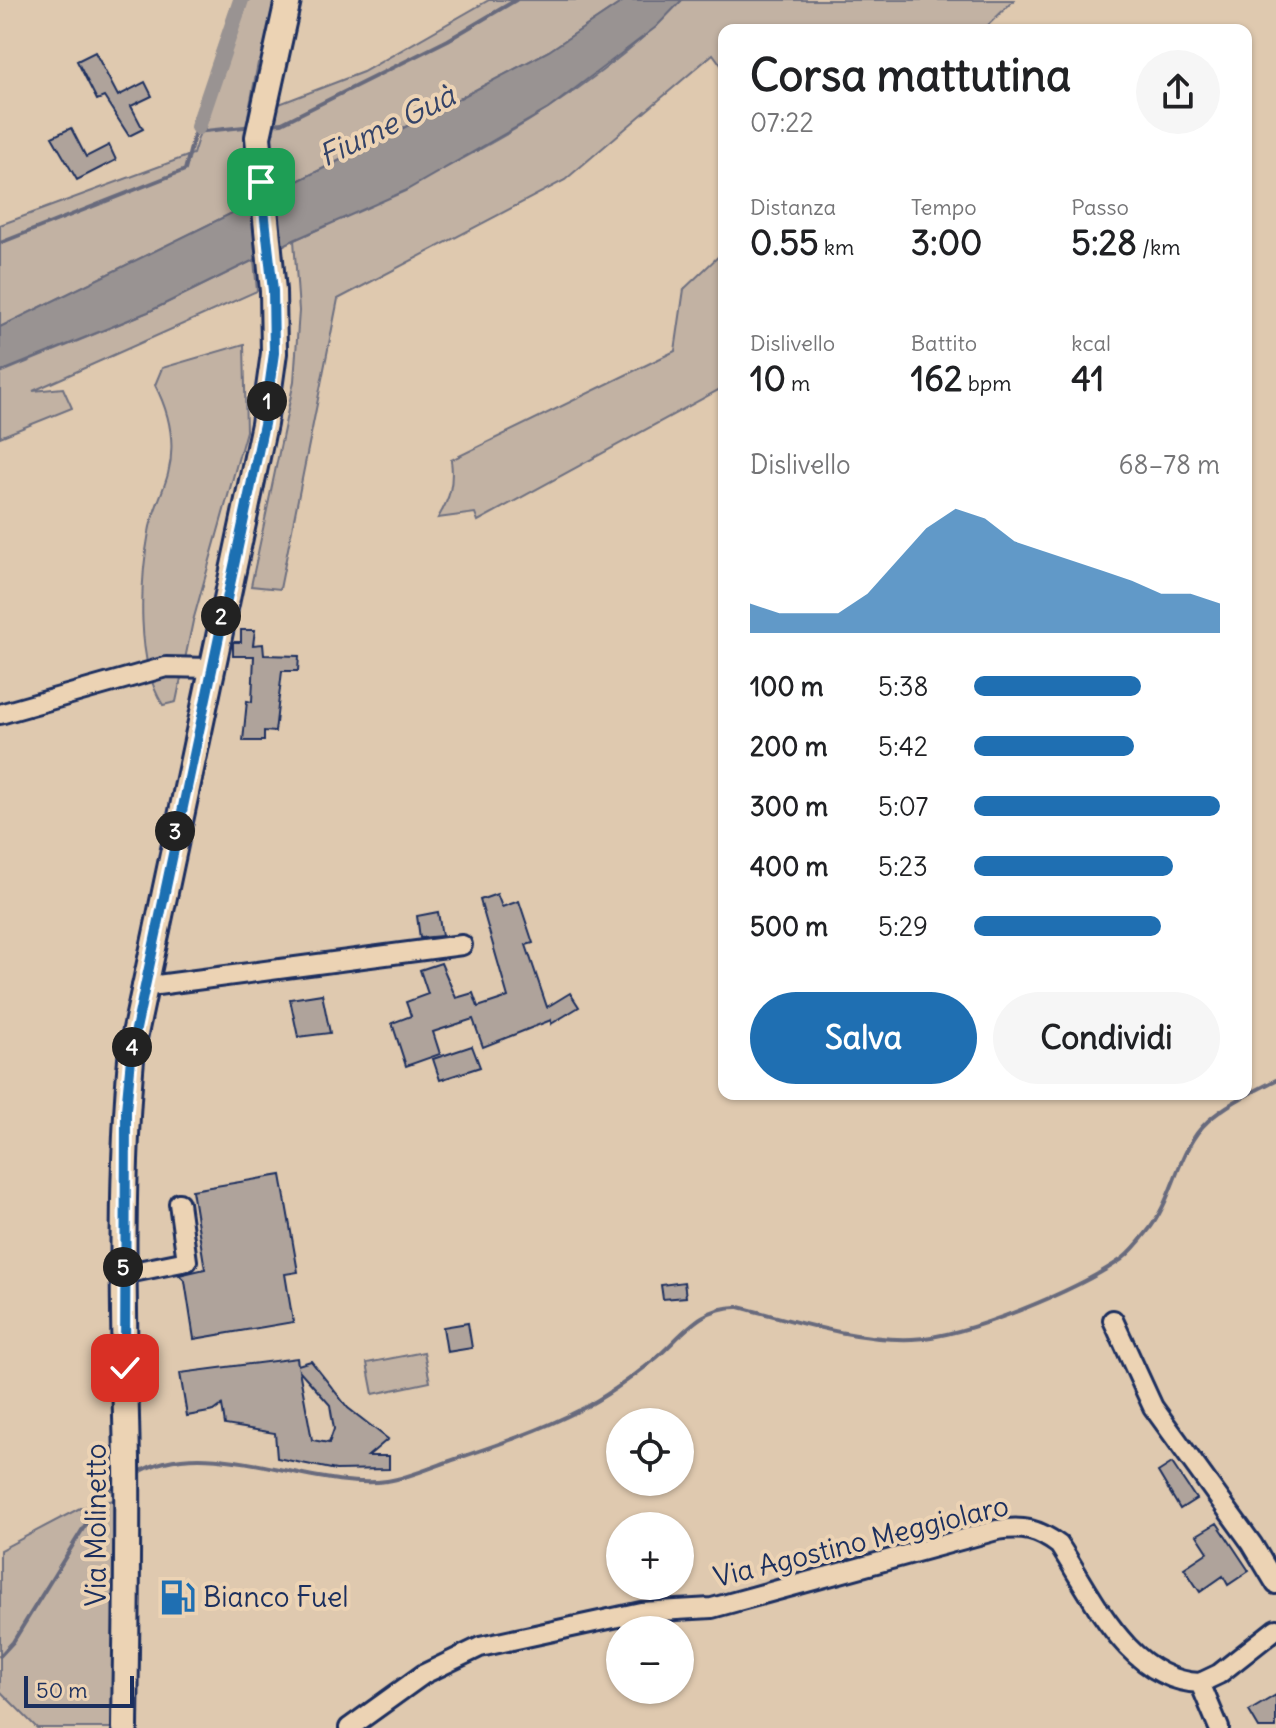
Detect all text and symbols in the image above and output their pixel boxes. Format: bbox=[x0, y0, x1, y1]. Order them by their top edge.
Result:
text: Corsa mattutina bbox=[750, 48, 1071, 103]
button: share bbox=[1136, 50, 1220, 134]
water label: Fiume Guà bbox=[312, 75, 463, 174]
text: 07:22 bbox=[750, 106, 814, 139]
pin bbox=[227, 148, 295, 216]
icon: arrive bbox=[239, 160, 283, 204]
text: Distanza bbox=[750, 193, 836, 221]
text: Tempo bbox=[911, 193, 977, 221]
text: Passo bbox=[1071, 193, 1129, 221]
text: 0.55 bbox=[750, 221, 819, 264]
text: 3:00 bbox=[911, 221, 982, 264]
text: 5:28 bbox=[1071, 221, 1137, 264]
text: km bbox=[819, 233, 854, 261]
text: /km bbox=[1137, 233, 1181, 261]
text: Dislivello bbox=[750, 329, 835, 357]
text: Battito bbox=[911, 329, 977, 357]
text: kcal bbox=[1071, 329, 1111, 357]
text: 10 bbox=[750, 357, 786, 400]
text: 162 bbox=[911, 357, 962, 400]
text: 41 bbox=[1071, 357, 1104, 400]
text: m bbox=[786, 369, 810, 397]
text: bpm bbox=[962, 369, 1012, 397]
pin: 1 bbox=[247, 381, 287, 421]
text: 1 bbox=[263, 387, 271, 415]
text: Dislivello bbox=[750, 448, 851, 481]
text: 68–78 m bbox=[1119, 448, 1220, 481]
pin: 2 bbox=[201, 596, 241, 636]
text: 2 bbox=[215, 602, 227, 630]
text: 100 m bbox=[750, 670, 824, 703]
text: 5:38 bbox=[878, 670, 929, 703]
text: 200 m bbox=[750, 730, 827, 763]
text: 5:42 bbox=[878, 730, 928, 763]
text: 300 m bbox=[750, 790, 828, 823]
text: 5:07 bbox=[878, 790, 928, 823]
pin: 3 bbox=[155, 811, 195, 851]
text: 3 bbox=[169, 817, 181, 845]
text: 400 m bbox=[750, 850, 828, 883]
text: 5:23 bbox=[878, 850, 928, 883]
text: 500 m bbox=[750, 910, 828, 943]
text: 5:29 bbox=[878, 910, 928, 943]
button: Salva bbox=[750, 992, 977, 1084]
button: Condividi bbox=[993, 992, 1220, 1084]
pin: 4 bbox=[112, 1027, 152, 1067]
text: 4 bbox=[126, 1033, 138, 1061]
pin: 5 bbox=[103, 1247, 143, 1287]
text: 5 bbox=[117, 1253, 129, 1281]
pin bbox=[91, 1334, 159, 1402]
icon: check bbox=[103, 1346, 147, 1390]
map controls bbox=[606, 1408, 694, 1704]
button: locate bbox=[606, 1408, 694, 1496]
street label: Via Molinetto bbox=[78, 1443, 114, 1607]
street label: Via Agostino Meggiolaro bbox=[710, 1487, 1012, 1595]
button: + bbox=[606, 1512, 694, 1600]
fuel station icon: Bianco Fuel bbox=[158, 1578, 196, 1616]
place label: Bianco Fuel bbox=[203, 1579, 349, 1615]
button: − bbox=[606, 1616, 694, 1704]
scale bar bbox=[24, 1672, 134, 1708]
text: 50 m bbox=[36, 1676, 88, 1704]

